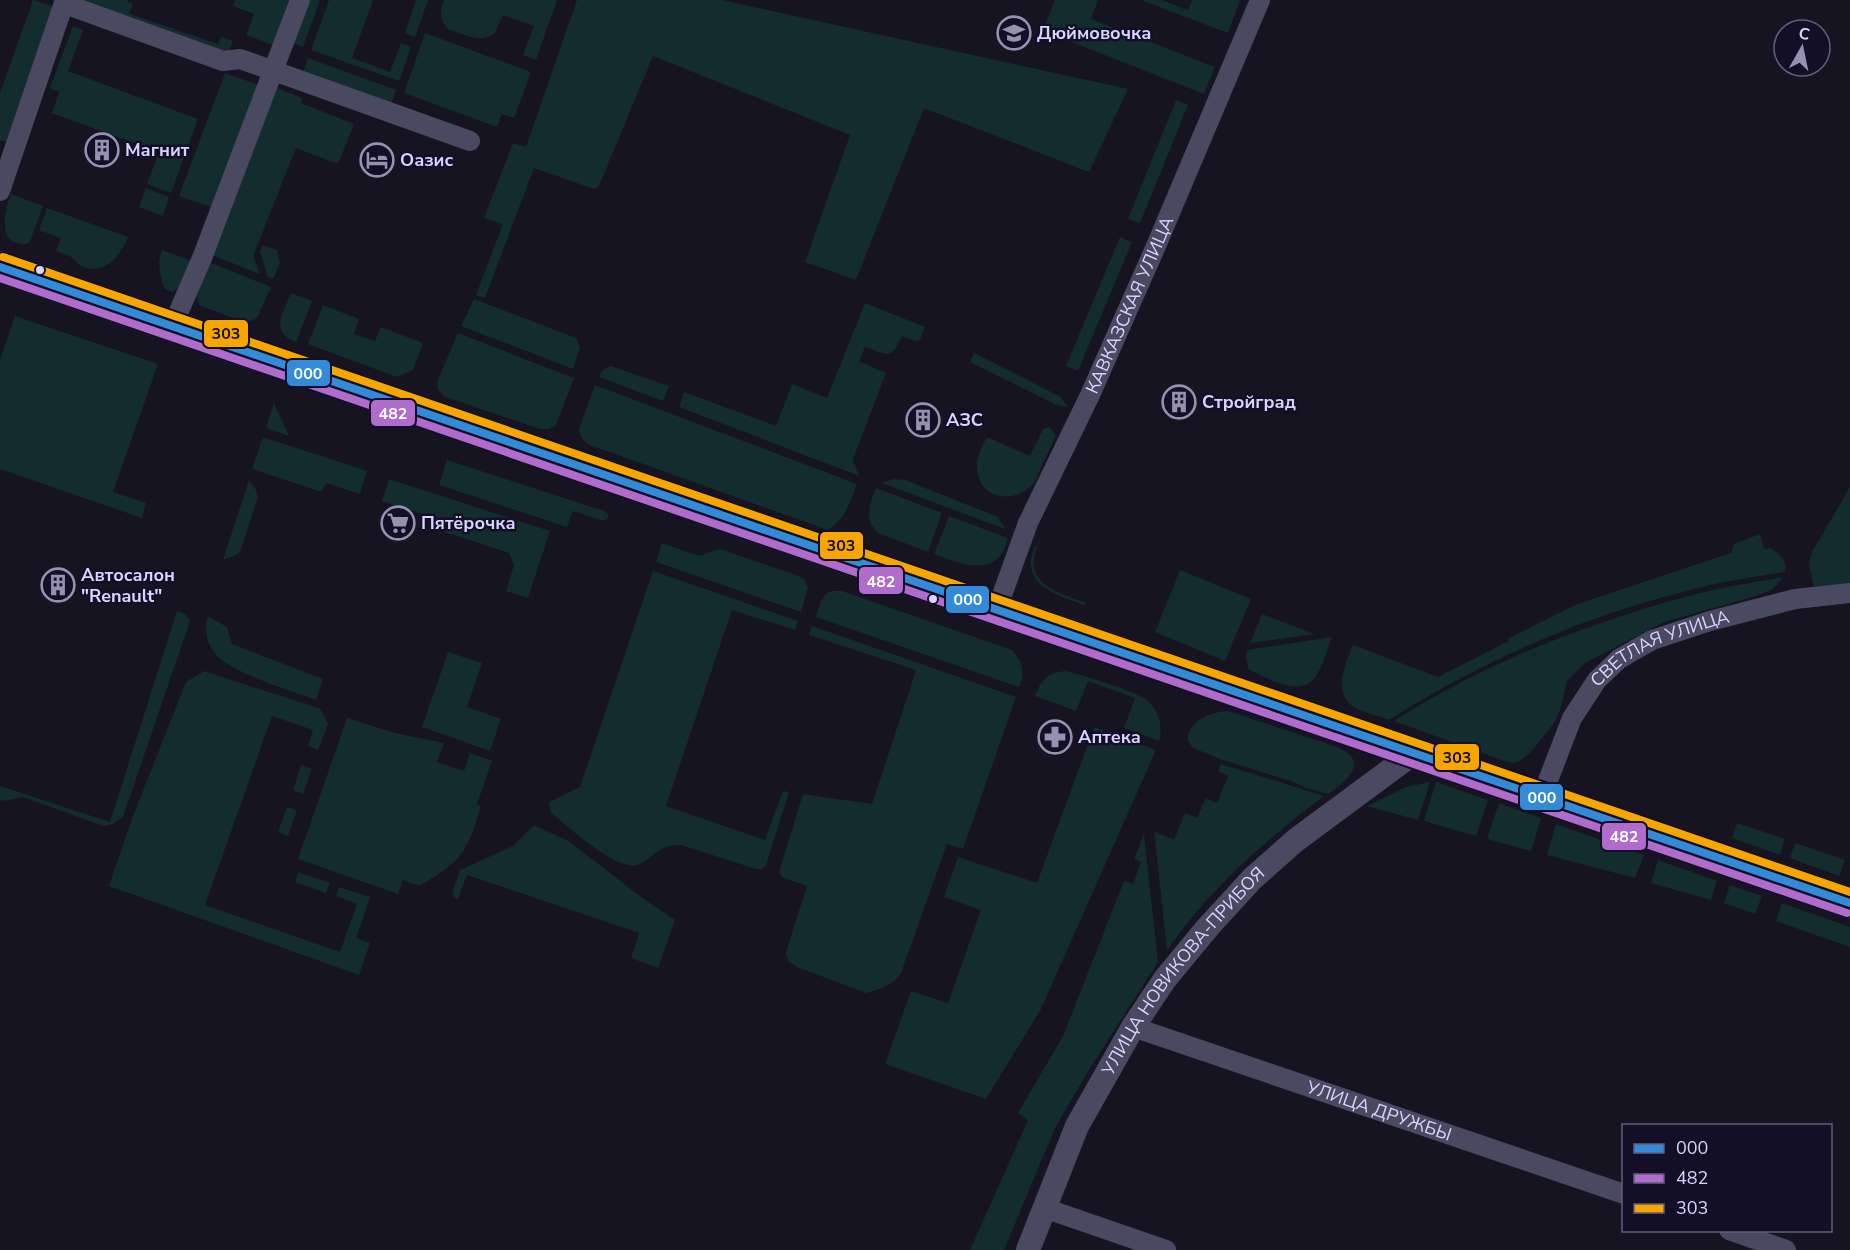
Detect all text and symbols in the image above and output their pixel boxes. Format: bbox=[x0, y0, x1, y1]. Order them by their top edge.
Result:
school or university icon: Дюймовочка bbox=[996, 15, 1032, 51]
north arrow bbox=[1772, 18, 1832, 78]
place label: Дюймовочка bbox=[1037, 21, 1151, 45]
text: С bbox=[1797, 22, 1811, 46]
building icon: Магнит bbox=[84, 132, 120, 168]
place label: Магнит bbox=[125, 138, 190, 162]
hotel icon: Оазис bbox=[359, 142, 395, 178]
place label: Оазис bbox=[400, 148, 453, 172]
street label: КАВКАЗСКАЯ УЛИЦА bbox=[1080, 213, 1179, 397]
unlabelled marker bbox=[34, 264, 46, 276]
line badge: 303 bbox=[203, 319, 249, 348]
text: 303 bbox=[212, 323, 240, 345]
line badge: 000 bbox=[286, 359, 331, 387]
text: 000 bbox=[294, 363, 322, 385]
building icon: Стройград bbox=[1161, 384, 1197, 420]
place label: Стройград bbox=[1202, 390, 1296, 414]
line badge: 482 bbox=[370, 399, 416, 427]
building icon: АЗС bbox=[905, 402, 941, 438]
text: 482 bbox=[379, 403, 407, 425]
place label: АЗС bbox=[946, 408, 983, 432]
supermarket icon: Пятёрочка bbox=[380, 505, 416, 541]
place label: Пятёрочка bbox=[421, 511, 516, 535]
line badge: 303 bbox=[819, 531, 864, 560]
text: 303 bbox=[827, 535, 855, 557]
place label: Автосалон "Renault" bbox=[81, 563, 175, 608]
line badge: 482 bbox=[858, 566, 904, 595]
building icon: Автосалон "Renault" bbox=[40, 567, 76, 603]
text: 482 bbox=[867, 571, 895, 593]
line badge: 000 bbox=[945, 585, 990, 614]
text: 000 bbox=[954, 589, 982, 611]
unlabelled marker bbox=[927, 593, 939, 605]
street label: СВЕТЛАЯ УЛИЦА bbox=[1585, 605, 1732, 692]
pharmacy icon: Аптека bbox=[1037, 719, 1073, 755]
place label: Аптека bbox=[1078, 725, 1141, 749]
line badge: 303 bbox=[1434, 743, 1480, 771]
text: 303 bbox=[1443, 747, 1471, 769]
line badge: 000 bbox=[1519, 783, 1564, 811]
text: 000 bbox=[1528, 787, 1556, 809]
line badge: 482 bbox=[1601, 822, 1647, 851]
text: 482 bbox=[1610, 826, 1638, 848]
street label: УЛИЦА НОВИКОВА-ПРИБОЯ bbox=[1096, 861, 1270, 1080]
street label: УЛИЦА ДРУЖБЫ bbox=[1302, 1075, 1455, 1147]
legend bbox=[1622, 1124, 1832, 1232]
text: 000 bbox=[1676, 1136, 1708, 1160]
text: 482 bbox=[1676, 1166, 1708, 1190]
text: 303 bbox=[1676, 1196, 1708, 1220]

